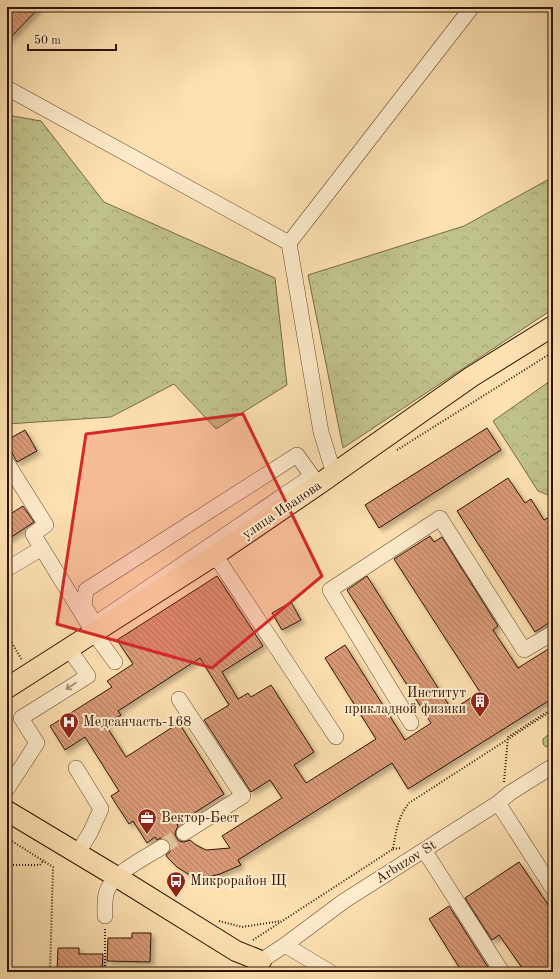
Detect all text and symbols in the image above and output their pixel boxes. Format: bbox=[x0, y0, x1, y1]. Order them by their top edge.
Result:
scale bar bbox=[28, 26, 116, 52]
text: 50 m bbox=[34, 34, 61, 47]
street label: улица Иванова bbox=[240, 478, 324, 542]
one-way arrow bbox=[65, 683, 77, 691]
place label: Институт прикладной физики bbox=[345, 686, 466, 717]
building icon: Институт прикладной физики bbox=[469, 690, 491, 718]
hospital icon: Медсанчасть-168 bbox=[58, 711, 80, 739]
place label: Медсанчасть-168 bbox=[83, 715, 191, 729]
office icon: Вектор-Бeст bbox=[136, 807, 158, 835]
place label: Вектор-Бeст bbox=[161, 811, 240, 825]
street label: Arbuzov St bbox=[373, 838, 439, 886]
bus stop icon: Микрорайон Щ bbox=[165, 870, 187, 898]
place label: Микрорайон Щ bbox=[190, 874, 287, 888]

